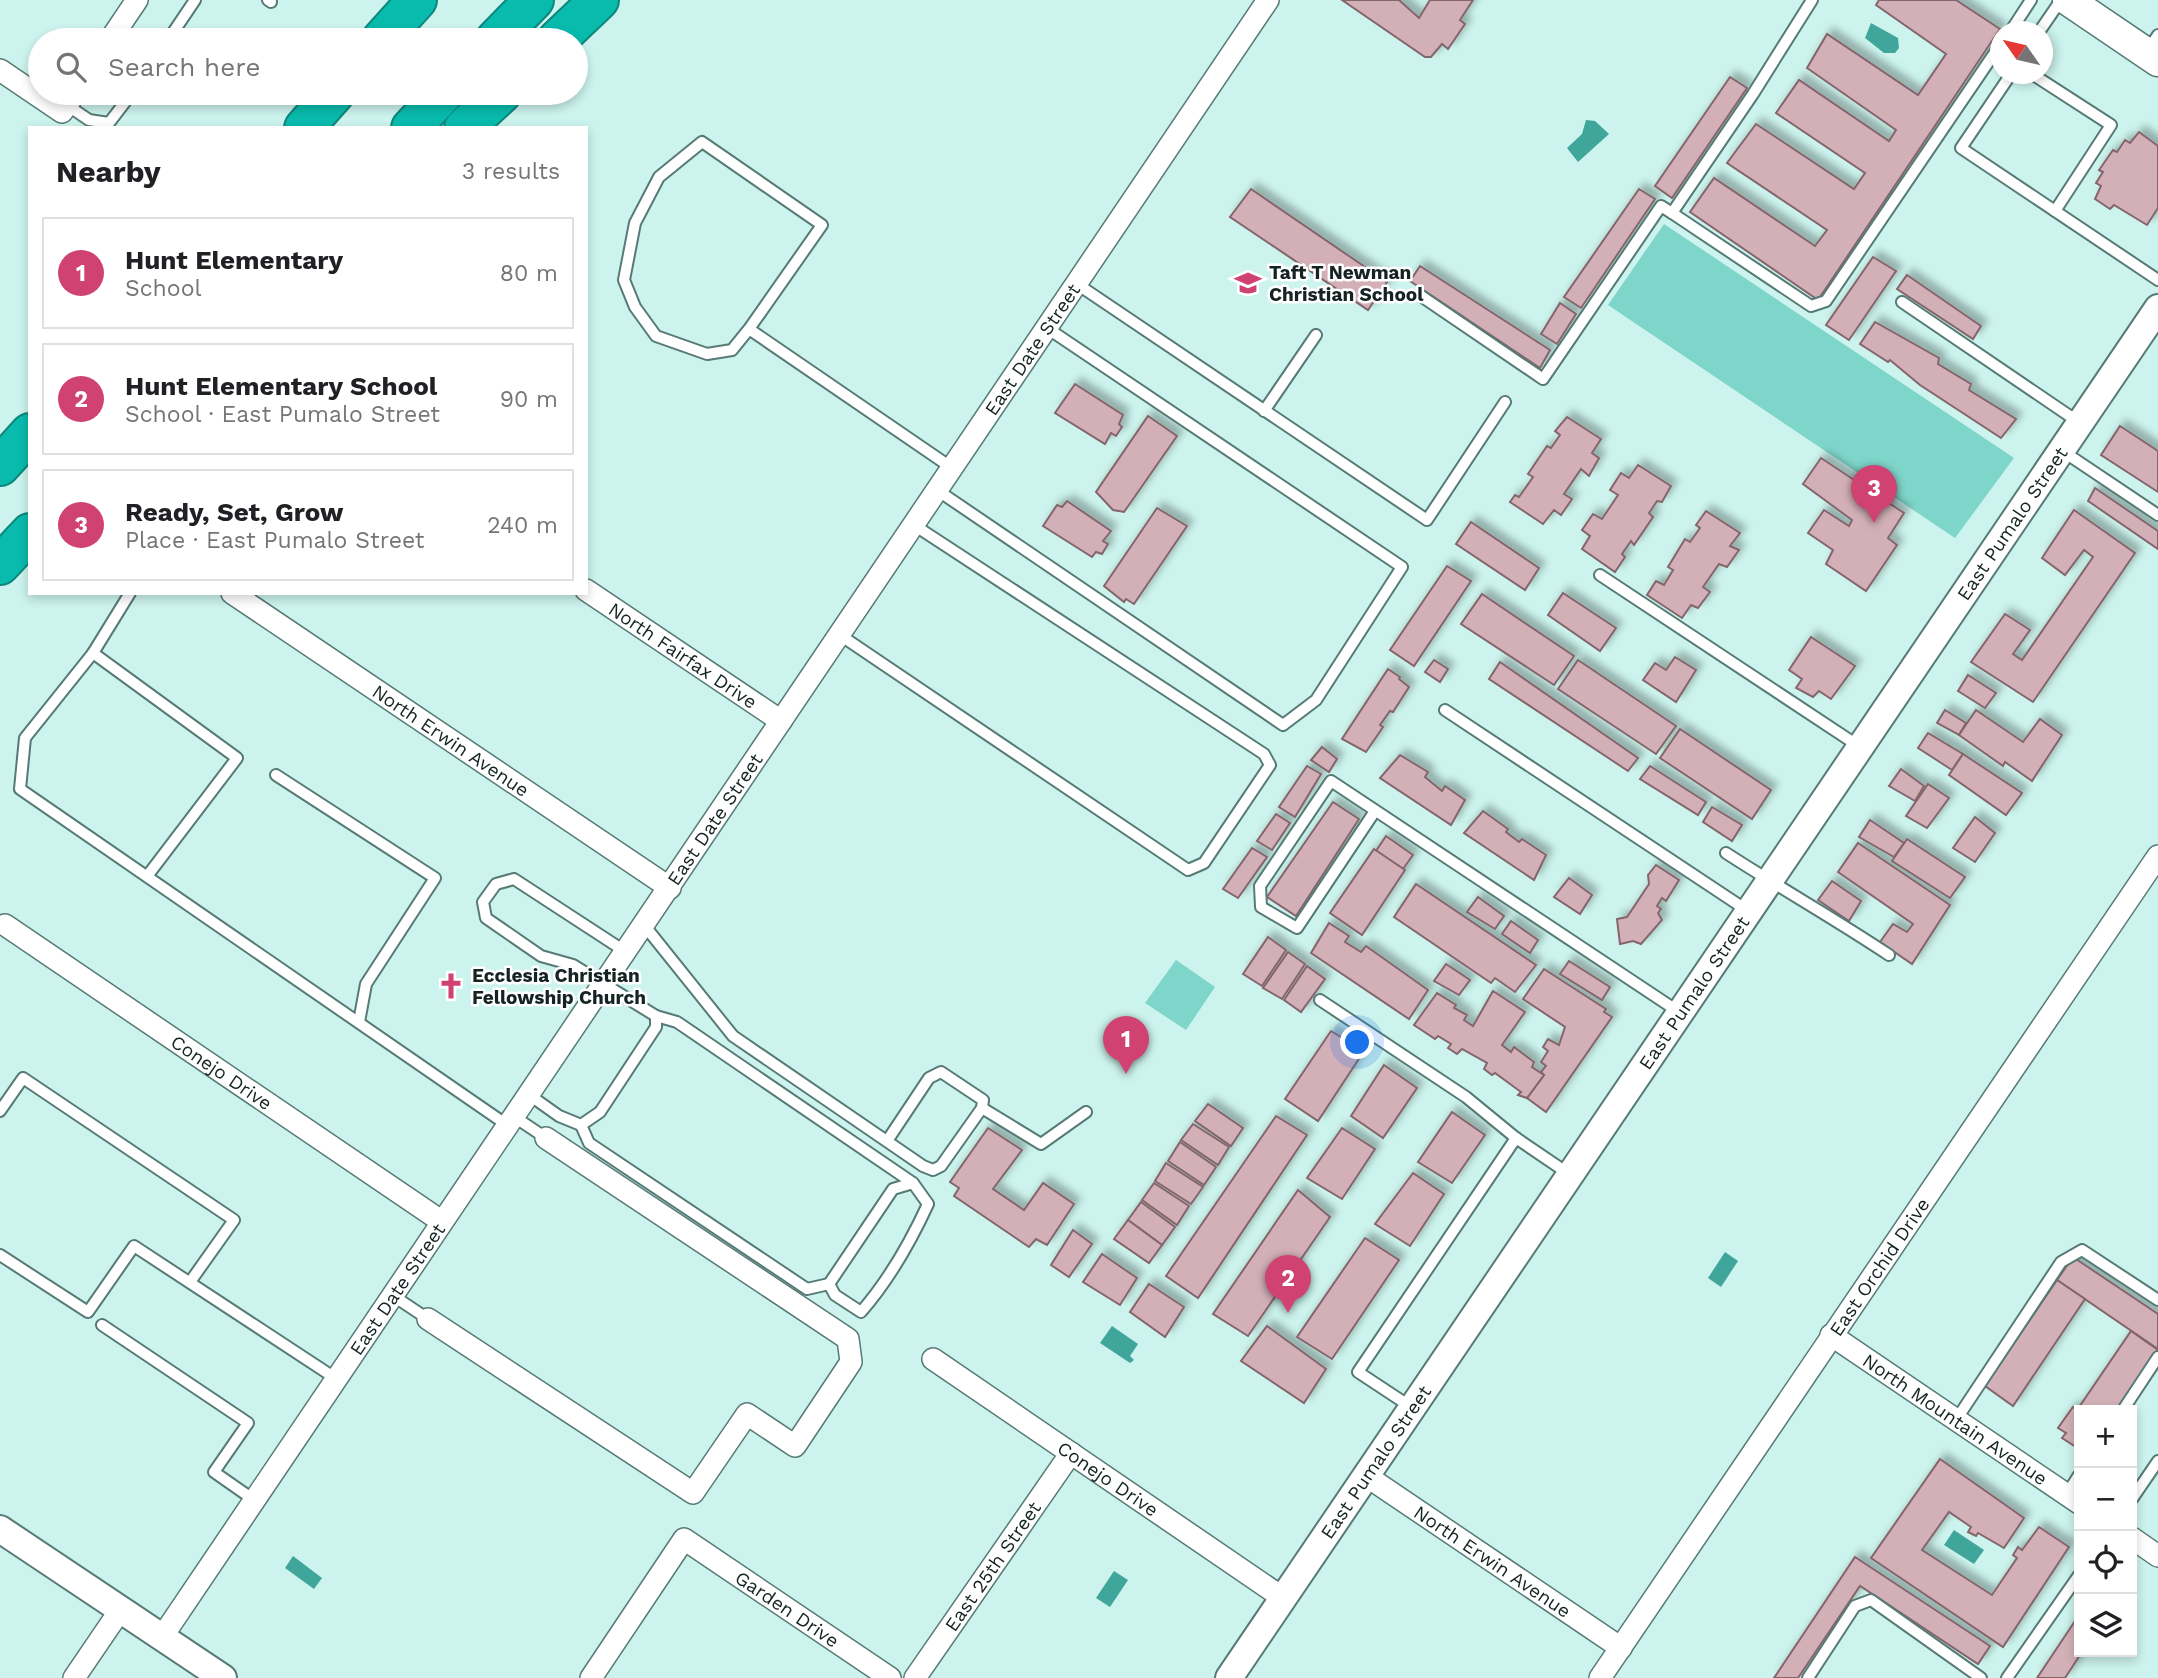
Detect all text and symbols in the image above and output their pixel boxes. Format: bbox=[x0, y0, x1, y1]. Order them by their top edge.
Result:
north arrow bbox=[1990, 21, 2053, 84]
search box bbox=[28, 28, 588, 105]
icon: search bbox=[52, 48, 90, 86]
text: Search here bbox=[108, 52, 260, 82]
text: Nearby bbox=[56, 154, 161, 189]
text: 3 results bbox=[462, 158, 560, 185]
text: Hunt Elementary bbox=[125, 245, 343, 275]
text: 1 bbox=[76, 260, 86, 287]
text: 80 m bbox=[500, 260, 558, 287]
place label: Taft T Newman Christian School bbox=[1269, 261, 1424, 306]
school or university icon: Taft T Newman Christian School bbox=[1233, 268, 1263, 298]
text: School bbox=[125, 275, 202, 302]
street label: East Date Street bbox=[979, 279, 1085, 420]
text: Hunt Elementary School bbox=[125, 371, 437, 401]
text: 2 bbox=[74, 386, 88, 413]
text: 90 m bbox=[500, 386, 558, 413]
text: School · East Pumalo Street bbox=[125, 401, 440, 428]
street label: East Pumalo Street bbox=[1952, 442, 2072, 605]
pin: 3 bbox=[1851, 465, 1897, 523]
text: Ready, Set, Grow bbox=[125, 497, 344, 527]
text: 3 bbox=[74, 512, 88, 539]
text: 240 m bbox=[487, 512, 558, 539]
text: Place · East Pumalo Street bbox=[125, 527, 424, 554]
street label: North Fairfax Drive bbox=[604, 597, 762, 713]
street label: North Erwin Avenue bbox=[368, 679, 534, 801]
street label: East Date Street bbox=[662, 749, 767, 889]
street label: East Pumalo Street bbox=[1634, 912, 1754, 1074]
place label: Ecclesia Christian Fellowship Church bbox=[472, 964, 646, 1009]
church icon: Ecclesia Christian Fellowship Church bbox=[436, 971, 466, 1001]
pin: 1 bbox=[1103, 1016, 1149, 1074]
your location bbox=[1340, 1025, 1374, 1059]
street label: Conejo Drive bbox=[167, 1030, 277, 1115]
street label: East Orchid Drive bbox=[1824, 1193, 1934, 1340]
street label: East Date Street bbox=[344, 1219, 450, 1359]
pin: 2 bbox=[1265, 1255, 1311, 1313]
street label: North Mountain Avenue bbox=[1858, 1348, 2052, 1490]
street label: East Pumalo Street bbox=[1315, 1381, 1436, 1543]
map controls bbox=[2074, 1405, 2137, 1657]
button: + bbox=[2074, 1405, 2137, 1468]
street label: Conejo Drive bbox=[1053, 1436, 1163, 1521]
button: − bbox=[2074, 1468, 2137, 1531]
street label: East 25th Street bbox=[939, 1497, 1046, 1636]
street label: North Erwin Avenue bbox=[1410, 1500, 1575, 1622]
button: locate bbox=[2074, 1531, 2137, 1594]
street label: Garden Drive bbox=[731, 1566, 844, 1652]
button: layers bbox=[2074, 1594, 2137, 1657]

